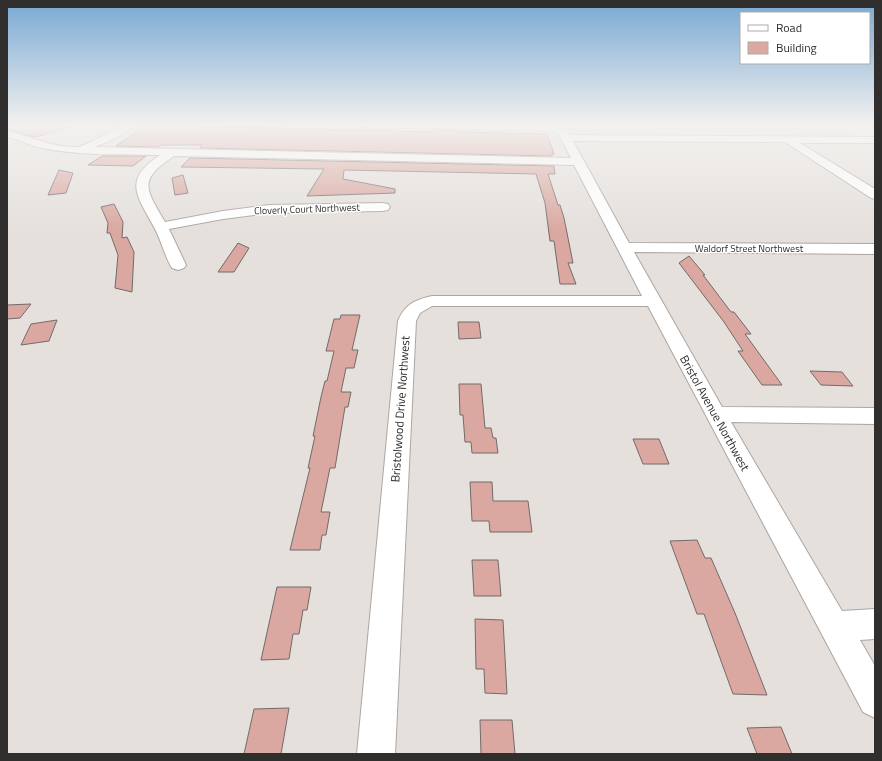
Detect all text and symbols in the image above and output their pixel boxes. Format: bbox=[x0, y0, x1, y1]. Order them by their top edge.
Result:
legend bbox=[740, 12, 870, 64]
text: Road bbox=[776, 18, 802, 37]
text: Building bbox=[776, 38, 817, 57]
street label: Cloverly Court Northwest bbox=[254, 200, 361, 218]
street label: Waldorf Street Northwest bbox=[695, 241, 804, 256]
street label: Bristolwood Drive Northwest bbox=[385, 334, 415, 483]
street label: Bristol Avenue Northwest bbox=[675, 352, 755, 475]

